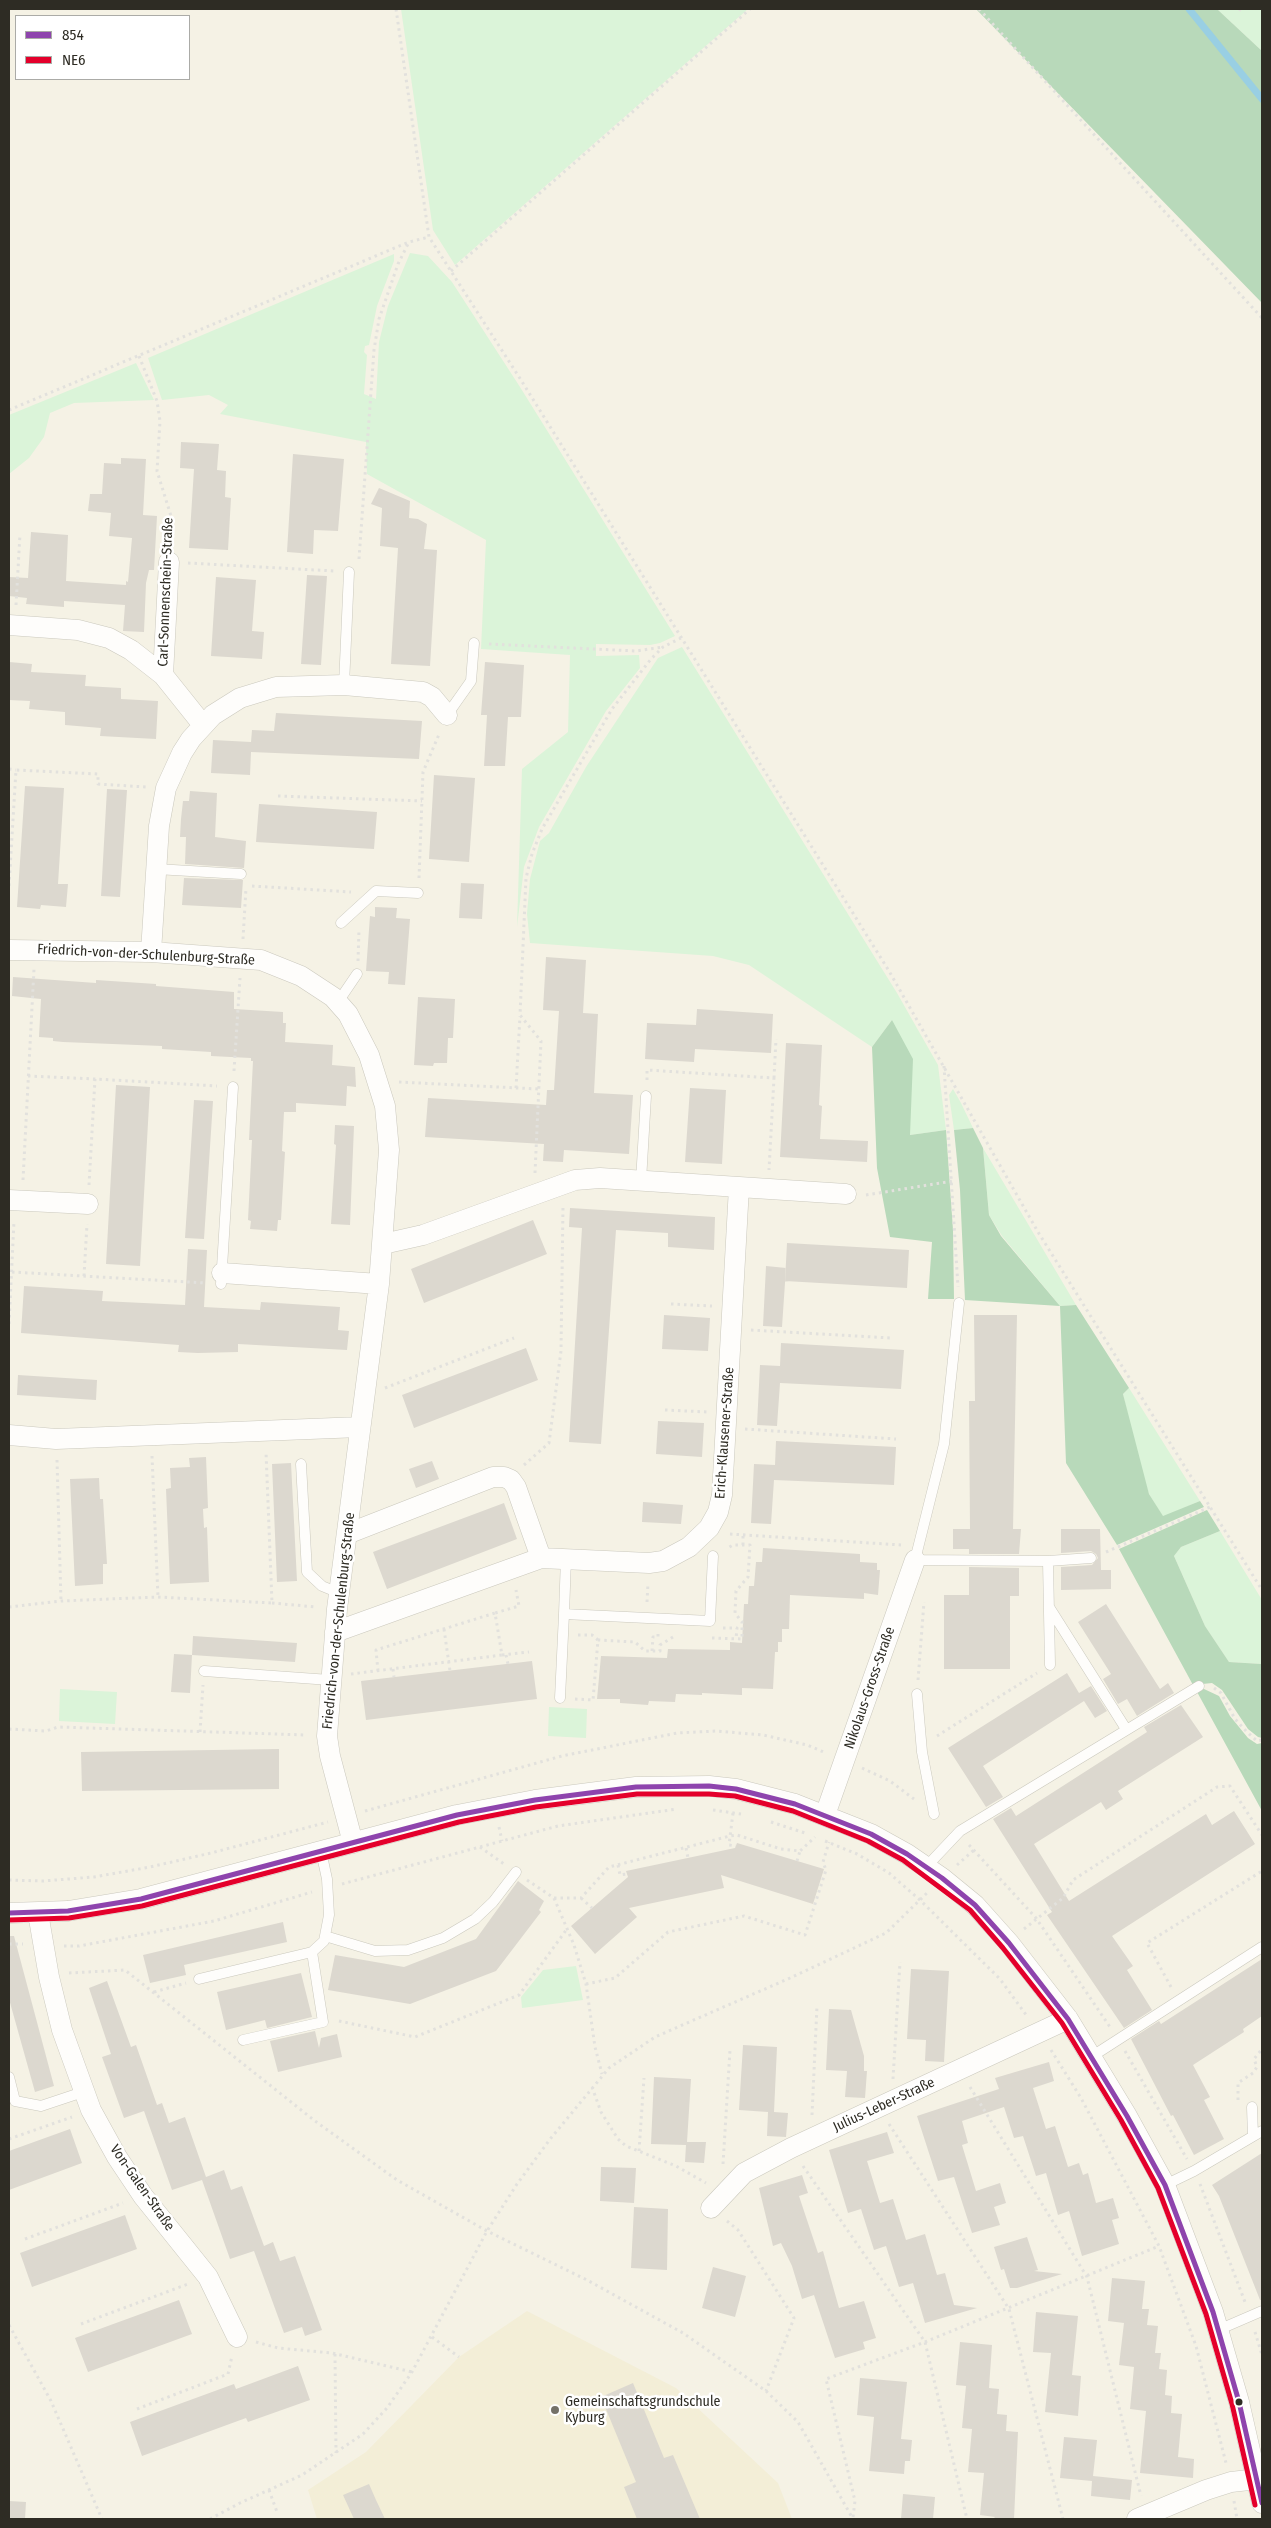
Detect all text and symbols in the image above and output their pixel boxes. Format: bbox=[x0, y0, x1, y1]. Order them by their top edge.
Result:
legend bbox=[15, 15, 190, 80]
text: 854 bbox=[62, 26, 84, 44]
text: NE6 bbox=[62, 51, 85, 69]
street label: Carl-Sonnenschein-Straße bbox=[155, 517, 177, 667]
street label: Friedrich-von-der-Schulenburg-Straße bbox=[37, 941, 255, 969]
street label: Erich-Klausener-Straße bbox=[712, 1367, 738, 1499]
street label: Friedrich-von-der-Schulenburg-Straße bbox=[319, 1512, 359, 1730]
street label: Nikolaus-Gross-Straße bbox=[841, 1625, 899, 1751]
street label: Julius-Leber-Straße bbox=[831, 2074, 937, 2136]
street label: Von-Galen-Straße bbox=[106, 2142, 178, 2234]
place label: Gemeinschaftsgrundschule Kyburg bbox=[565, 2394, 720, 2426]
unlabelled marker bbox=[1234, 2397, 1244, 2407]
marker: Gemeinschaftsgrundschule Kyburg bbox=[549, 2404, 561, 2416]

